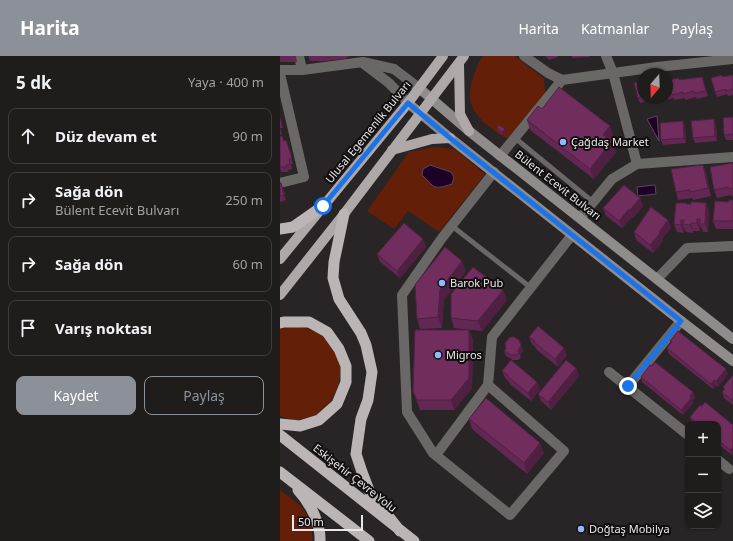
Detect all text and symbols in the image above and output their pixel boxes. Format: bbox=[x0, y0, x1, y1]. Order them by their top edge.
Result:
text: Harita bbox=[20, 15, 80, 41]
text: Harita bbox=[518, 19, 559, 38]
text: Katmanlar bbox=[581, 19, 649, 38]
text: Paylaş bbox=[671, 19, 713, 38]
north arrow bbox=[637, 68, 673, 104]
text: 5 dk bbox=[16, 71, 51, 94]
text: Yaya · 400 m bbox=[188, 73, 264, 91]
street label: Ulusal Egemenlik Bulvarı bbox=[322, 77, 414, 186]
icon: ahead bbox=[17, 125, 39, 147]
text: Düz devam et bbox=[55, 126, 157, 146]
text: 90 m bbox=[233, 127, 263, 145]
place label: Çağdaş Market bbox=[571, 134, 649, 149]
marker: Çağdaş Market bbox=[558, 137, 568, 147]
street label: Bülent Ecevit Bulvarı bbox=[512, 146, 604, 223]
text: Sağa dön bbox=[55, 181, 123, 201]
icon: right bbox=[17, 189, 39, 211]
text: 250 m bbox=[225, 191, 263, 209]
route start bbox=[314, 197, 332, 215]
text: Bülent Ecevit Bulvarı bbox=[55, 201, 179, 219]
icon: right bbox=[17, 253, 39, 275]
text: Sağa dön bbox=[55, 254, 123, 274]
text: 60 m bbox=[233, 255, 263, 273]
place label: Barok Pub bbox=[450, 275, 503, 290]
marker: Barok Pub bbox=[437, 278, 447, 288]
icon: arrive bbox=[17, 317, 39, 339]
text: Varış noktası bbox=[55, 318, 152, 338]
place label: Migros bbox=[446, 347, 482, 362]
marker: Migros bbox=[433, 350, 443, 360]
button: Kaydet bbox=[16, 376, 136, 415]
button: Paylaş bbox=[144, 376, 264, 415]
route end bbox=[619, 377, 637, 395]
map controls bbox=[685, 421, 721, 529]
button: + bbox=[685, 421, 721, 457]
street label: Eskişehir Çevre Yolu bbox=[310, 440, 400, 515]
button: − bbox=[685, 457, 721, 493]
button: layers bbox=[685, 493, 721, 529]
scale bar bbox=[292, 513, 363, 532]
text: 50 m bbox=[298, 514, 324, 529]
place label: Doğtaş Mobilya bbox=[589, 521, 670, 536]
marker: Doğtaş Mobilya bbox=[576, 524, 586, 534]

